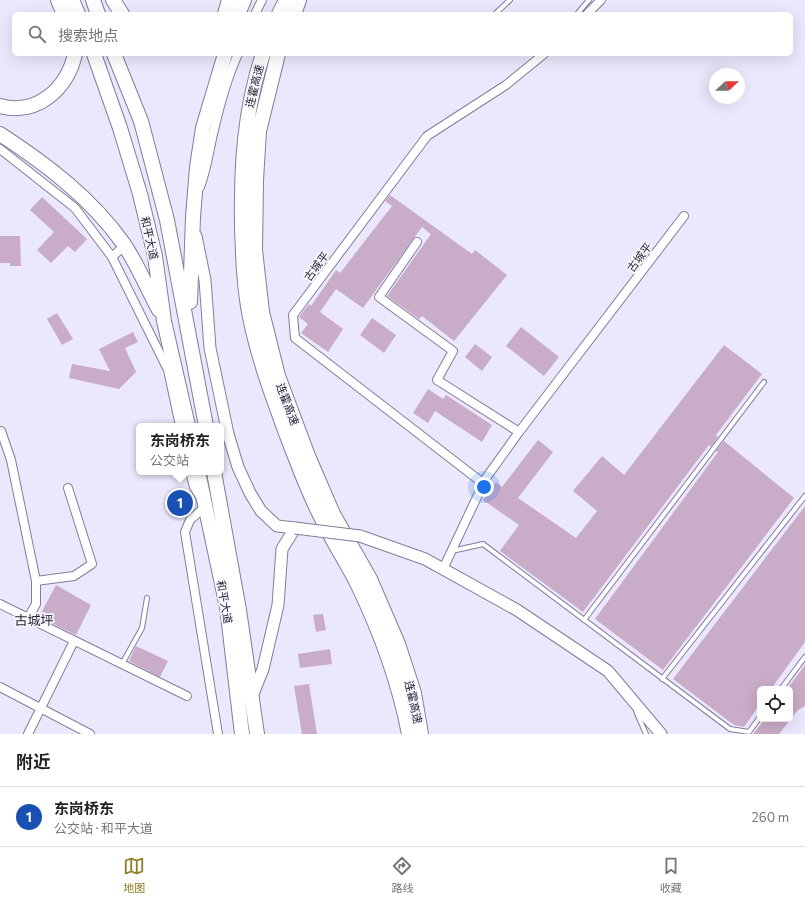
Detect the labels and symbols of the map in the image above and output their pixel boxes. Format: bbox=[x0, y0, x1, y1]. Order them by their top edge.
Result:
street label: 连霍高速 bbox=[242, 63, 266, 109]
north arrow bbox=[709, 68, 745, 104]
street label: 和平大道 bbox=[139, 215, 161, 261]
street label: 古城平 bbox=[624, 240, 654, 274]
street label: 古城平 bbox=[301, 249, 331, 283]
street label: 连霍高速 bbox=[274, 381, 302, 427]
your location bbox=[474, 477, 494, 497]
pin: 1 bbox=[167, 488, 193, 518]
street label: 和平大道 bbox=[215, 579, 235, 625]
district label: 古城坪 bbox=[14, 612, 54, 628]
street label: 连霍高速 bbox=[403, 679, 425, 725]

